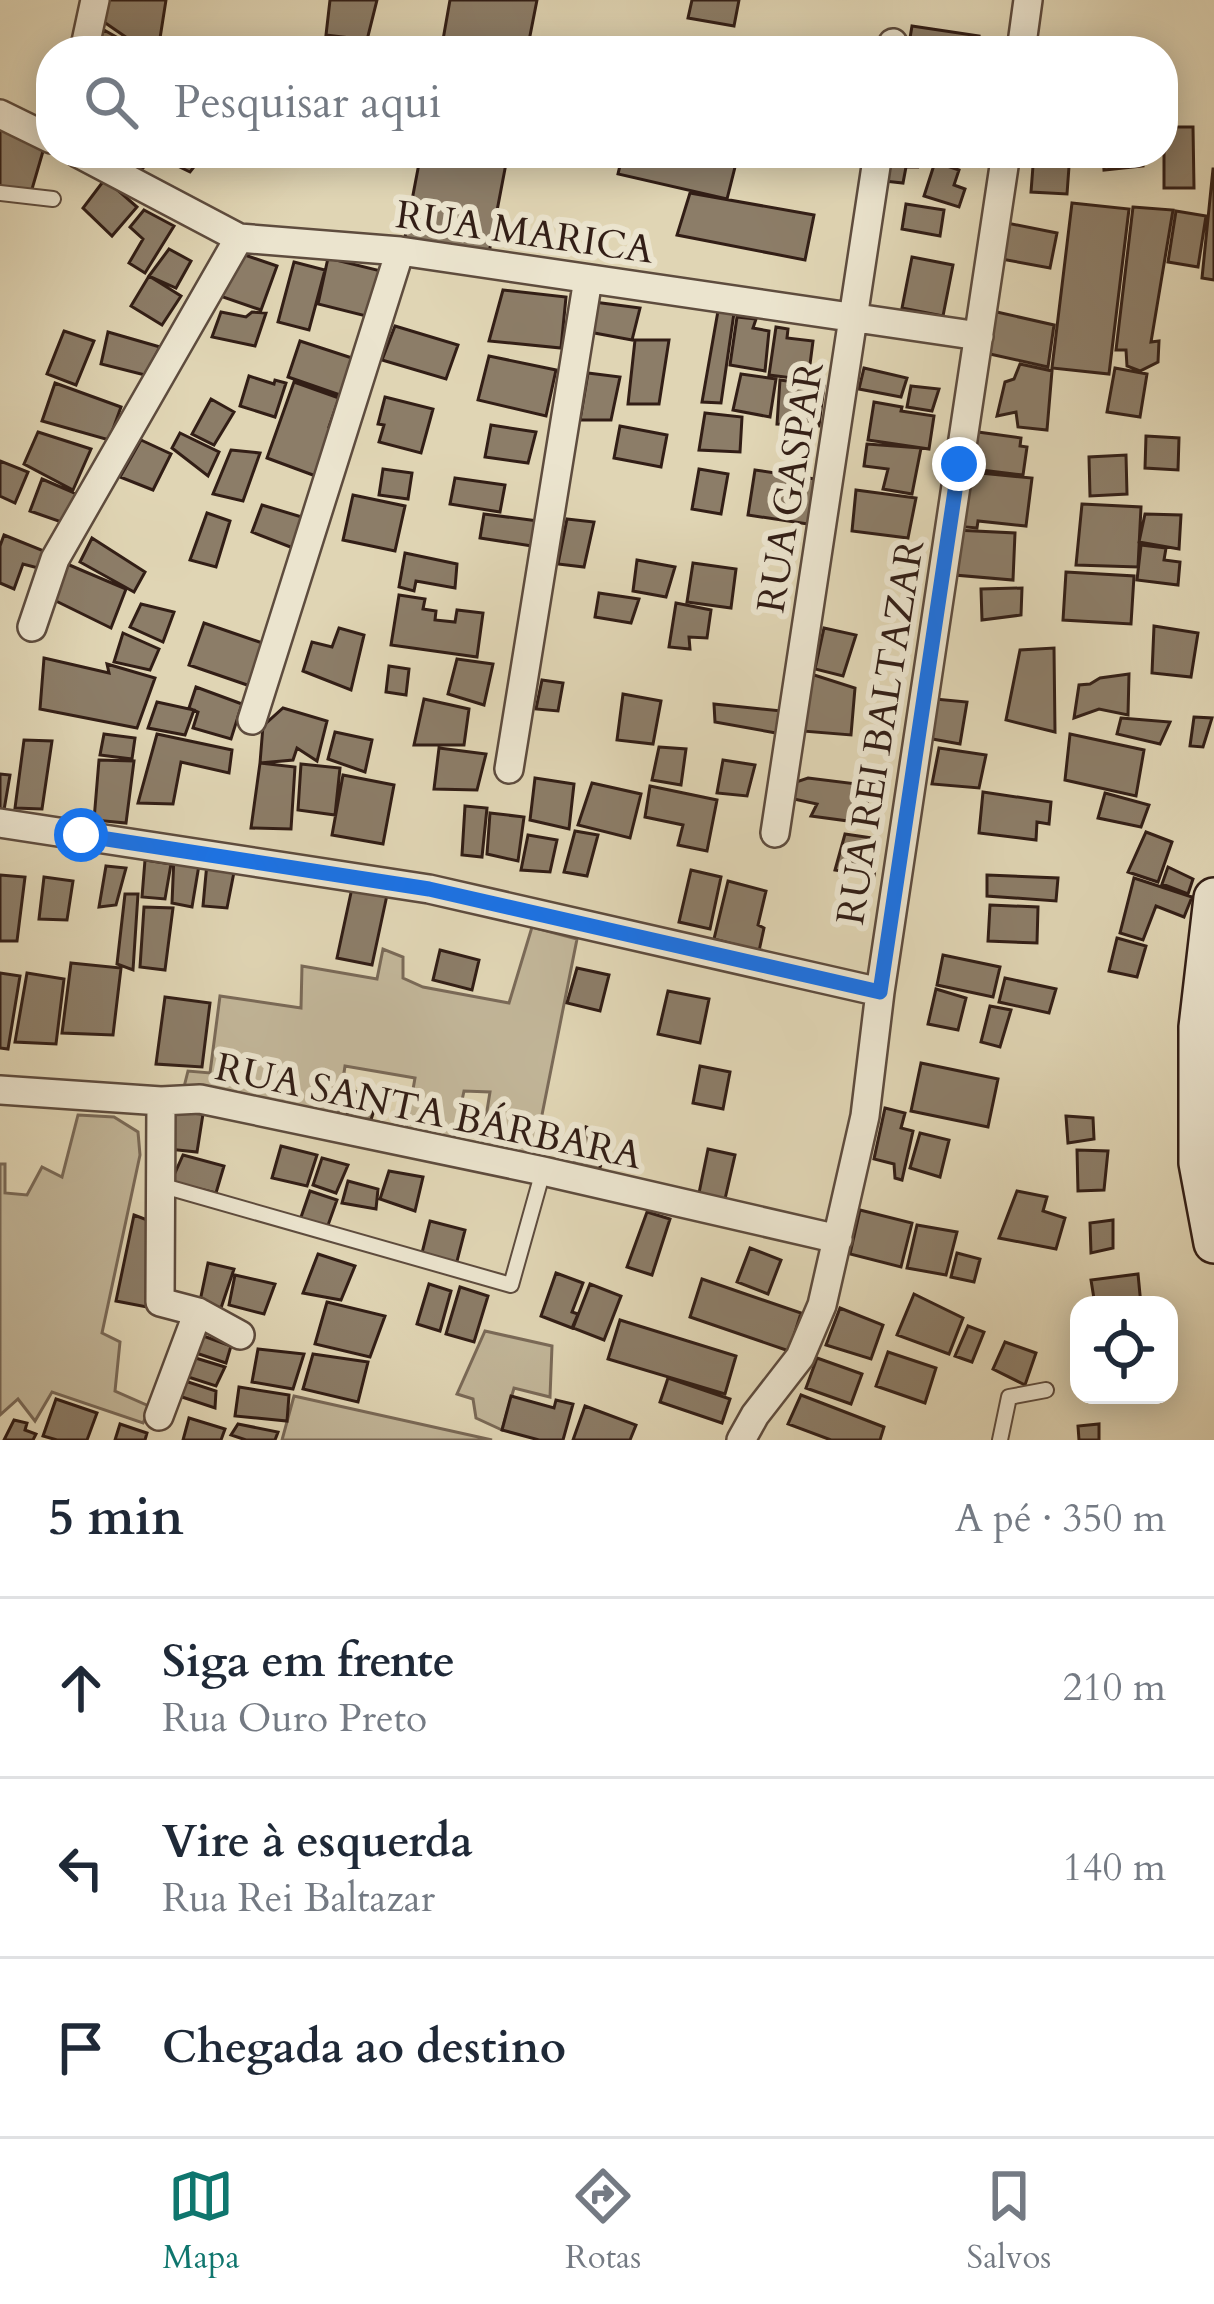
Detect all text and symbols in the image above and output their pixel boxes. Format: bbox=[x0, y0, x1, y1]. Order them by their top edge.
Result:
search box bbox=[36, 36, 1178, 168]
icon: search bbox=[78, 69, 144, 135]
text: Pesquisar aqui bbox=[174, 72, 441, 133]
street label: RUA MARICA bbox=[393, 188, 657, 277]
street label: RUA GASPAR bbox=[745, 358, 836, 616]
route end bbox=[932, 437, 986, 491]
street label: RUA REI BALTAZAR bbox=[824, 536, 937, 928]
route start bbox=[54, 808, 108, 862]
street label: RUA SANTA BÁRBARA bbox=[211, 1040, 647, 1183]
map controls bbox=[1070, 1296, 1178, 1404]
button: locate bbox=[1070, 1296, 1178, 1404]
text: 5 min bbox=[48, 1483, 184, 1553]
text: A pé · 350 m bbox=[955, 1492, 1166, 1545]
text: Siga em frente bbox=[162, 1631, 455, 1692]
icon: ahead bbox=[48, 1655, 114, 1721]
text: 210 m bbox=[1063, 1661, 1166, 1714]
text: Rua Ouro Preto bbox=[162, 1692, 427, 1745]
text: Vire à esquerda bbox=[162, 1811, 473, 1872]
icon: left bbox=[48, 1835, 114, 1901]
text: 140 m bbox=[1063, 1841, 1166, 1894]
text: Rua Rei Baltazar bbox=[162, 1872, 435, 1925]
icon: arrive bbox=[48, 2015, 114, 2081]
text: Chegada ao destino bbox=[162, 2017, 566, 2078]
tab: Mapa bbox=[163, 2163, 240, 2280]
tab: Rotas bbox=[565, 2163, 641, 2280]
tab: Salvos bbox=[967, 2163, 1051, 2280]

